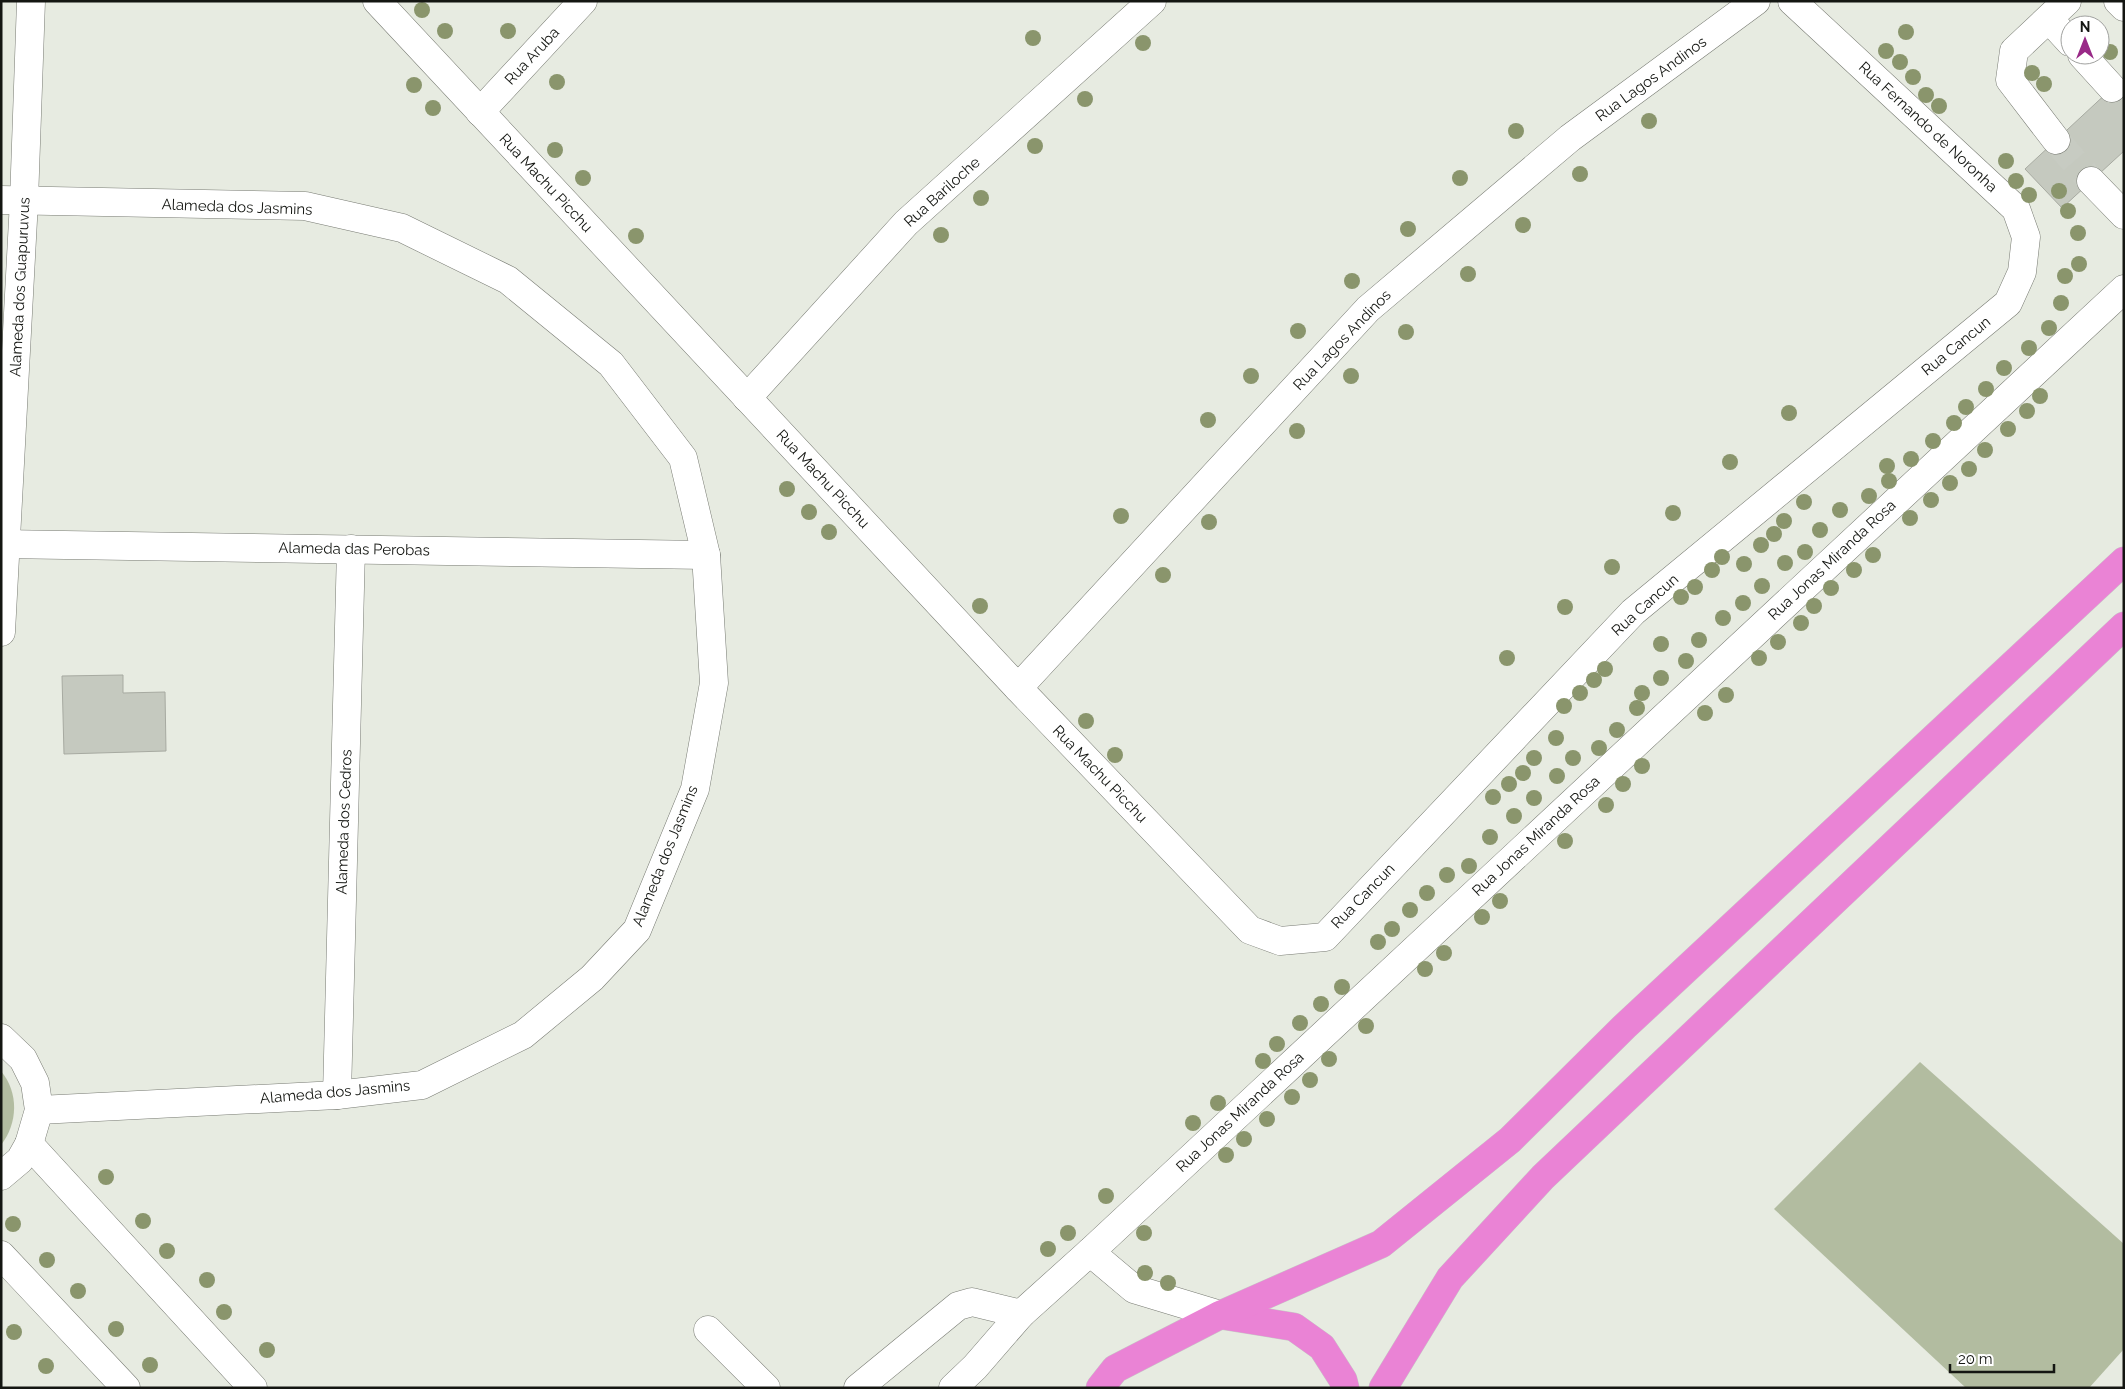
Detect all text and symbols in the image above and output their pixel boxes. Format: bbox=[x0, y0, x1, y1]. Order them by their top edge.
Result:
north arrow bbox=[2060, 15, 2110, 65]
text: N bbox=[2080, 19, 2090, 35]
street label: Rua Aruba bbox=[501, 24, 563, 88]
street label: Rua Lagos Andinos bbox=[1592, 33, 1710, 125]
street label: Rua Fernando de Noronha bbox=[1855, 58, 2001, 196]
street label: Rua Machu Picchu bbox=[496, 130, 596, 236]
street label: Rua Bariloche bbox=[900, 153, 984, 231]
street label: Alameda dos Jasmins bbox=[161, 195, 313, 219]
street label: Alameda dos Guapuruvus bbox=[6, 197, 34, 377]
street label: Rua Lagos Andinos bbox=[1289, 286, 1395, 394]
street label: Rua Cancun bbox=[1918, 313, 1994, 379]
street label: Rua Machu Picchu bbox=[773, 426, 873, 532]
street label: Rua Jonas Miranda Rosa bbox=[1764, 496, 1900, 624]
street label: Alameda das Perobas bbox=[278, 539, 430, 559]
street label: Rua Cancun bbox=[1608, 570, 1682, 640]
street label: Rua Machu Picchu bbox=[1049, 722, 1151, 826]
street label: Alameda dos Cedros bbox=[332, 749, 356, 895]
street label: Rua Jonas Miranda Rosa bbox=[1468, 772, 1604, 900]
street label: Alameda dos Jasmins bbox=[628, 783, 702, 929]
street label: Rua Cancun bbox=[1327, 860, 1399, 932]
street label: Rua Jonas Miranda Rosa bbox=[1172, 1048, 1308, 1176]
street label: Alameda dos Jasmins bbox=[259, 1076, 411, 1108]
scale bar bbox=[1950, 1342, 2054, 1374]
text: 20 m bbox=[1958, 1350, 1993, 1368]

